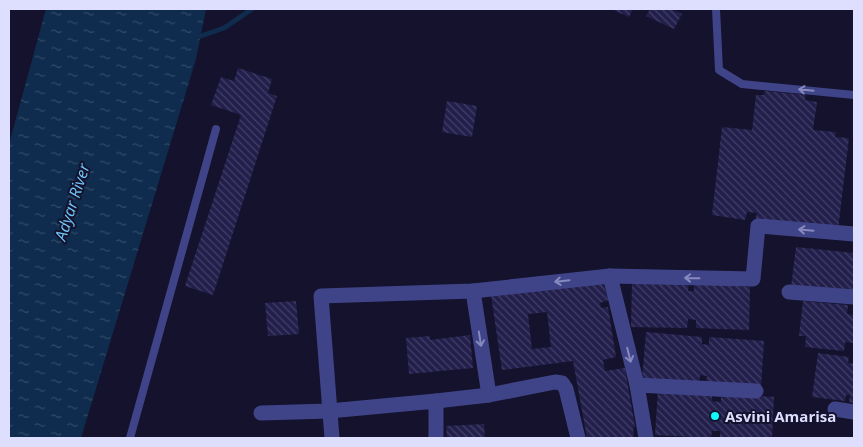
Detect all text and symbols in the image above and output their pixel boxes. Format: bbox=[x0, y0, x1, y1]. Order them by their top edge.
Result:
one-way arrow bbox=[798, 85, 814, 95]
water label: Adyar River bbox=[49, 160, 95, 244]
one-way arrow bbox=[798, 226, 814, 235]
one-way arrow bbox=[684, 273, 700, 283]
one-way arrow bbox=[554, 276, 570, 286]
one-way arrow bbox=[475, 331, 485, 347]
one-way arrow bbox=[625, 346, 634, 362]
place label: Asvini Amarisa bbox=[725, 406, 836, 426]
marker: Asvini Amarisa bbox=[709, 410, 721, 422]

